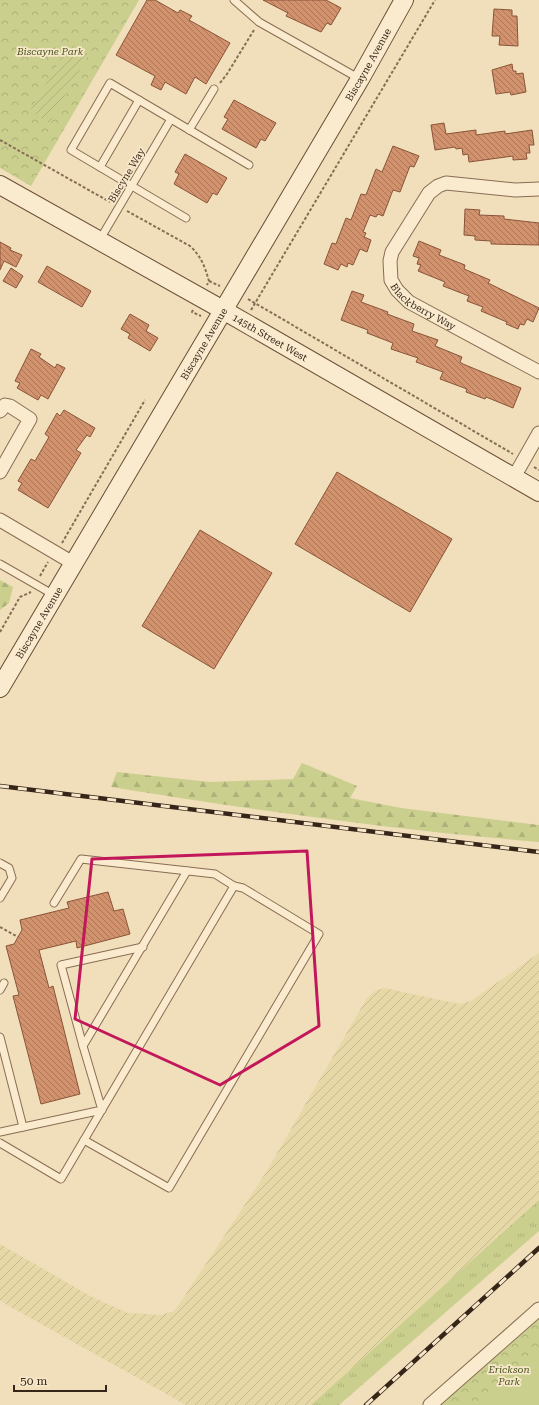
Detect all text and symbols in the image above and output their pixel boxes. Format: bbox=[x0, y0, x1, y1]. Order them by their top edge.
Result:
street label: Biscayne Avenue bbox=[343, 26, 393, 103]
park label: Biscayne Park bbox=[16, 46, 84, 57]
street label: Biscyne Way bbox=[106, 146, 147, 204]
street label: Blackberry Way bbox=[388, 281, 458, 332]
street label: Biscayne Avenue bbox=[178, 306, 230, 382]
street label: 145th Street West bbox=[230, 312, 309, 364]
street label: Biscayne Avenue bbox=[14, 584, 65, 661]
park label: Erickson Park bbox=[487, 1364, 530, 1387]
scale bar bbox=[14, 1367, 106, 1393]
text: 50 m bbox=[20, 1374, 47, 1388]

